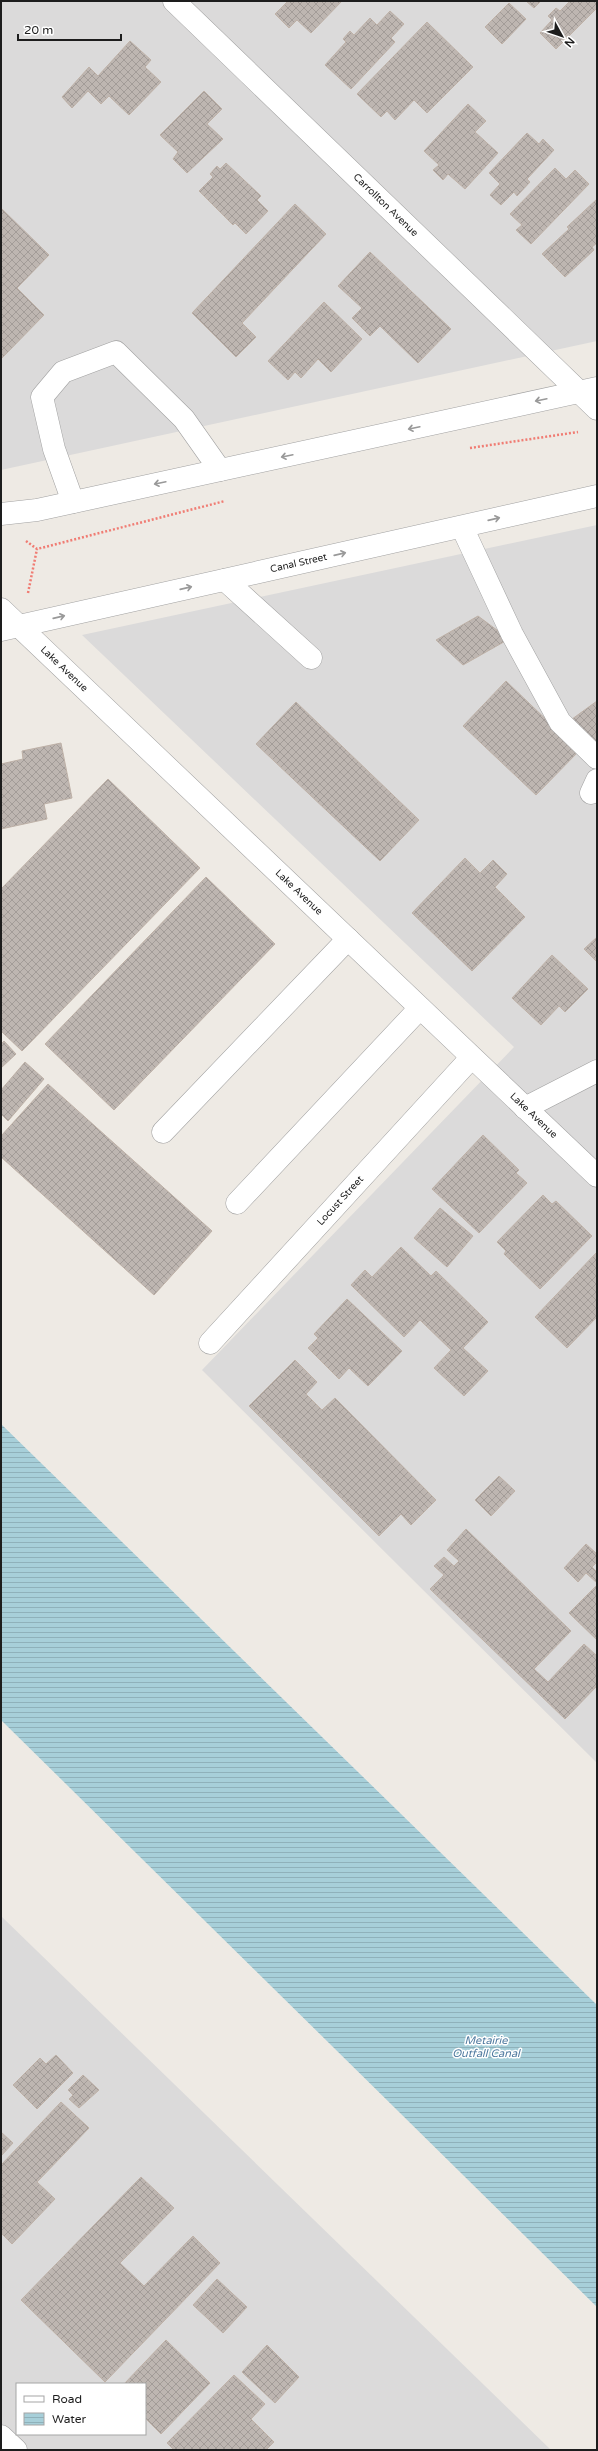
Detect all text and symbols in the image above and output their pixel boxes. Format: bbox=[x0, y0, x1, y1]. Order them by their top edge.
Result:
scale bar bbox=[18, 16, 121, 42]
north arrow bbox=[542, 16, 582, 56]
text: 20 m bbox=[24, 23, 53, 37]
text: N bbox=[561, 35, 577, 50]
street label: Carrollton Avenue bbox=[351, 171, 421, 239]
one-way arrow bbox=[535, 397, 548, 405]
one-way arrow bbox=[408, 424, 421, 432]
one-way arrow bbox=[281, 452, 294, 460]
one-way arrow bbox=[154, 480, 167, 488]
one-way arrow bbox=[487, 515, 500, 523]
one-way arrow bbox=[333, 549, 346, 557]
street label: Canal Street bbox=[269, 551, 328, 575]
one-way arrow bbox=[179, 584, 192, 592]
one-way arrow bbox=[52, 612, 65, 620]
street label: Lake Avenue bbox=[38, 644, 90, 695]
street label: Lake Avenue bbox=[273, 867, 325, 918]
street label: Lake Avenue bbox=[507, 1090, 560, 1141]
street label: Locust Street bbox=[315, 1173, 366, 1228]
water label: Metairie Outfall Canal bbox=[452, 2034, 521, 2060]
legend bbox=[16, 2383, 146, 2435]
text: Road bbox=[52, 2392, 82, 2406]
text: Water bbox=[52, 2412, 87, 2426]

